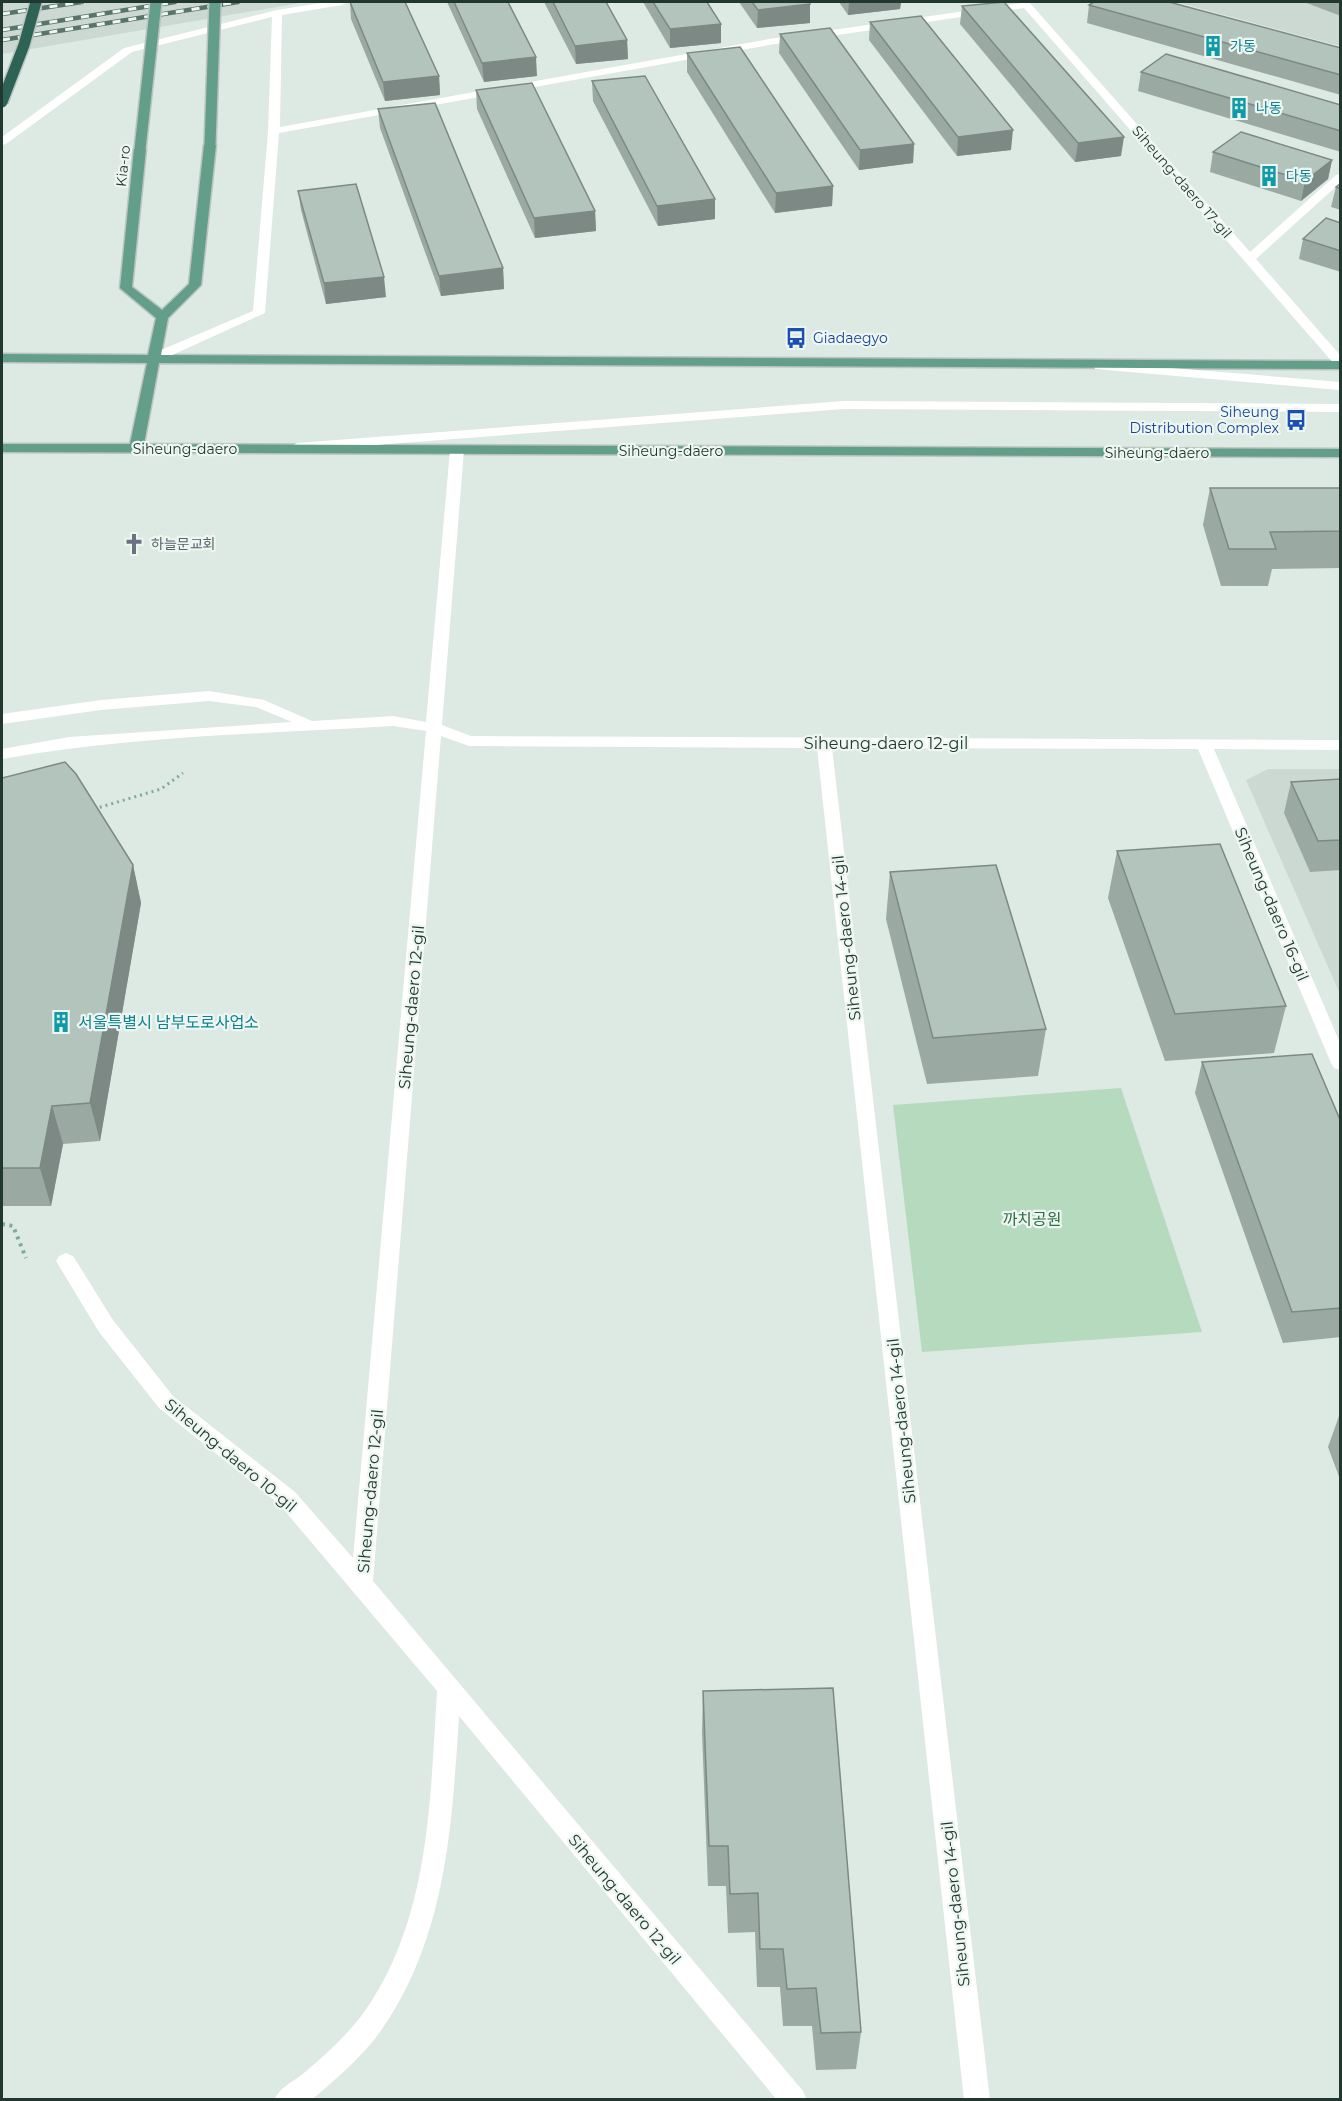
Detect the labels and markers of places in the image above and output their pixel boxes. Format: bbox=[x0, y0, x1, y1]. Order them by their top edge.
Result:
building icon: 가동 bbox=[1201, 34, 1225, 58]
place label: 가동 bbox=[1230, 37, 1256, 55]
building icon: 나동 bbox=[1227, 96, 1251, 120]
place label: 나동 bbox=[1256, 99, 1282, 117]
building icon: 다동 bbox=[1257, 164, 1281, 188]
place label: 다동 bbox=[1286, 167, 1312, 185]
bus stop icon: Giadaegyo bbox=[784, 326, 808, 350]
place label: Giadaegyo bbox=[813, 329, 888, 347]
place label: Siheung Distribution Complex bbox=[1129, 403, 1280, 437]
bus stop icon: Siheung Distribution Complex bbox=[1284, 408, 1308, 432]
church icon: 하늘문교회 bbox=[122, 532, 146, 556]
place label: 하늘문교회 bbox=[151, 535, 215, 553]
building icon: 서울특별시 남부도로사업소 bbox=[49, 1010, 73, 1034]
place label: 서울특별시 남부도로사업소 bbox=[78, 1013, 259, 1032]

